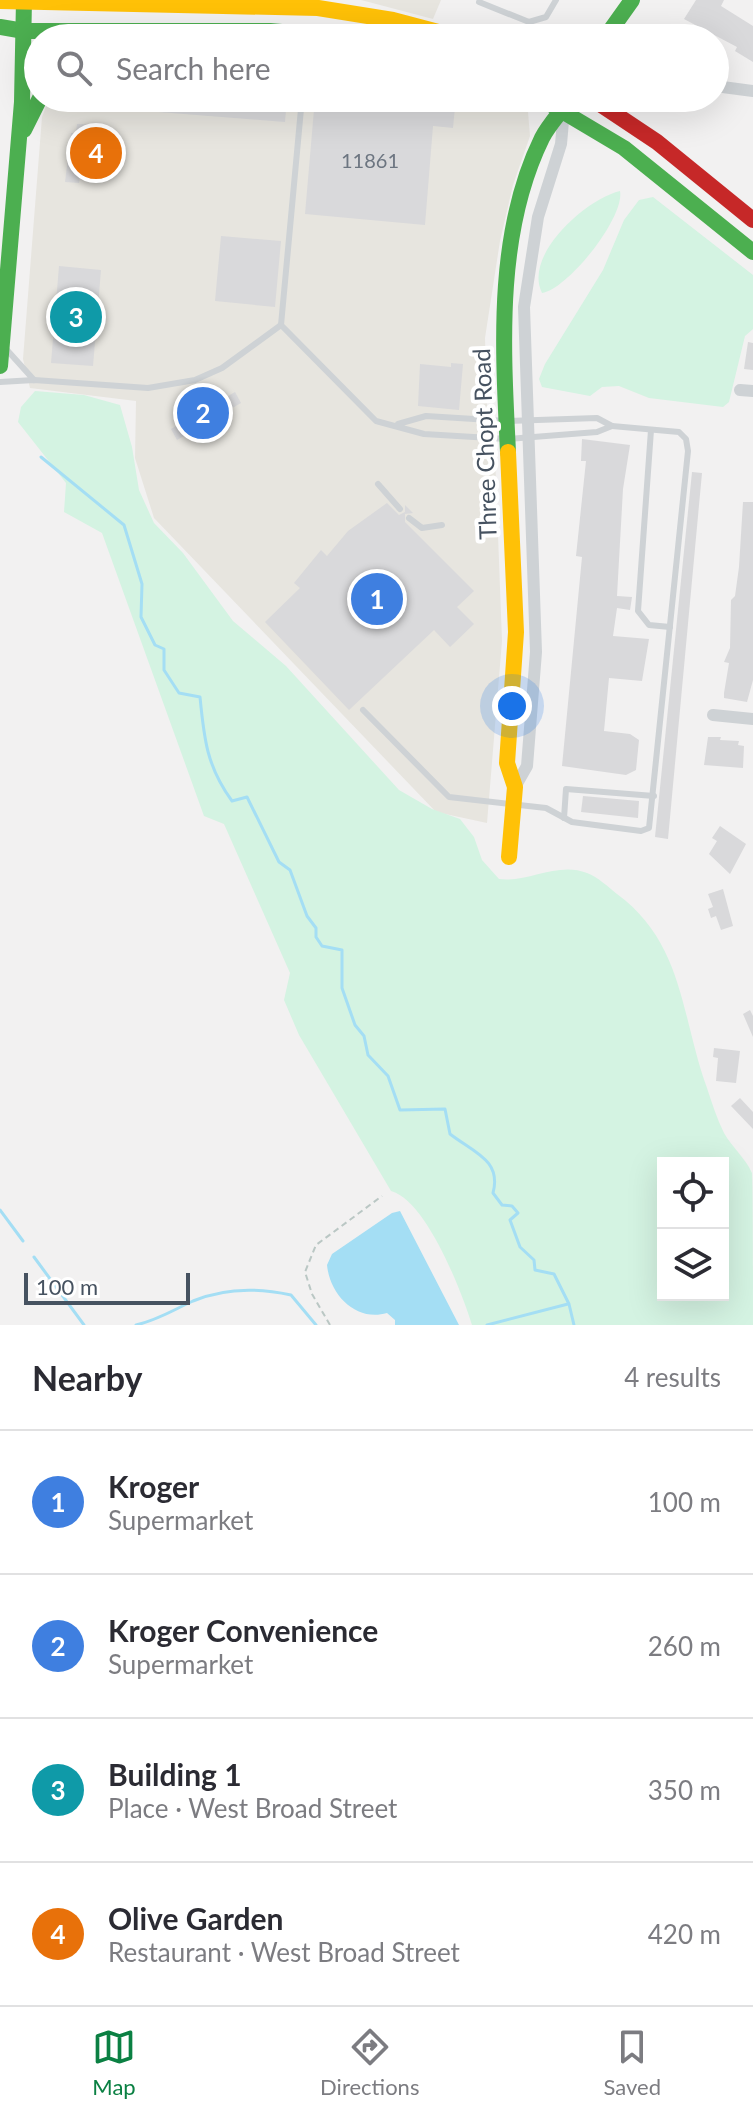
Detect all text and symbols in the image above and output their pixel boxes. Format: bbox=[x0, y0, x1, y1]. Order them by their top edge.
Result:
search box bbox=[24, 24, 729, 112]
icon: search bbox=[52, 46, 96, 90]
text: Search here bbox=[116, 50, 271, 86]
pin: 4 bbox=[70, 123, 122, 183]
house number: 11861 bbox=[341, 148, 399, 172]
pin: 3 bbox=[50, 287, 102, 347]
street label: Three Chopt Road bbox=[466, 348, 502, 540]
pin: 2 bbox=[177, 383, 229, 443]
pin: 1 bbox=[351, 569, 403, 629]
your location bbox=[492, 686, 532, 726]
map controls bbox=[657, 1157, 729, 1301]
button: locate bbox=[657, 1157, 729, 1229]
button: layers bbox=[657, 1229, 729, 1301]
scale bar bbox=[24, 1269, 190, 1305]
text: 100 m bbox=[36, 1273, 98, 1300]
text: Nearby bbox=[32, 1357, 143, 1398]
text: 4 results bbox=[624, 1361, 721, 1393]
text: Kroger bbox=[108, 1468, 199, 1504]
text: 1 bbox=[50, 1486, 66, 1518]
text: 100 m bbox=[648, 1486, 721, 1518]
text: Supermarket bbox=[108, 1504, 253, 1536]
text: Kroger Convenience bbox=[108, 1612, 378, 1648]
text: 2 bbox=[50, 1630, 66, 1662]
text: 260 m bbox=[648, 1630, 721, 1662]
text: Supermarket bbox=[108, 1648, 253, 1680]
text: Building 1 bbox=[108, 1756, 242, 1792]
text: 3 bbox=[50, 1774, 66, 1806]
text: 350 m bbox=[648, 1774, 721, 1806]
text: Place · West Broad Street bbox=[108, 1792, 397, 1824]
text: Olive Garden bbox=[108, 1900, 283, 1936]
text: 4 bbox=[50, 1918, 66, 1950]
text: 420 m bbox=[648, 1918, 721, 1950]
text: Restaurant · West Broad Street bbox=[108, 1936, 460, 1968]
tab: Map bbox=[92, 2025, 136, 2100]
tab: Directions bbox=[320, 2025, 419, 2100]
tab: Saved bbox=[603, 2025, 661, 2100]

